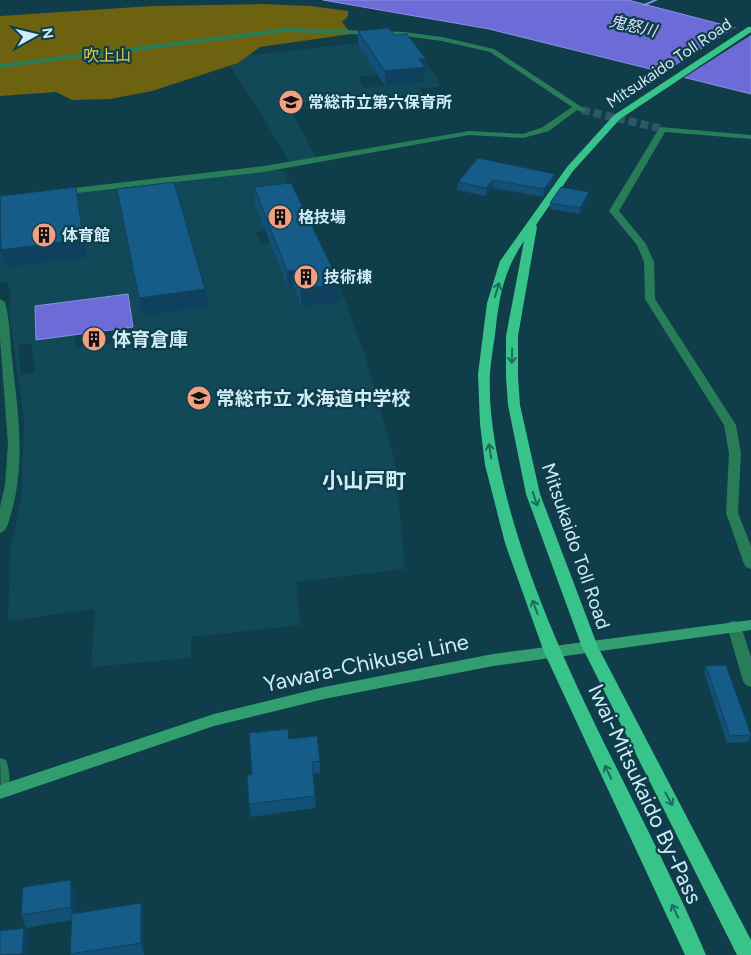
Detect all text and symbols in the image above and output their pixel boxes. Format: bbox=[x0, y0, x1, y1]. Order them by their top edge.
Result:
north arrow bbox=[10, 10, 60, 60]
water label: 鬼怒川 bbox=[607, 11, 660, 41]
street label: Mitsukaido Toll Road bbox=[603, 14, 735, 112]
text: N bbox=[38, 27, 57, 40]
park label: 吹上山 bbox=[83, 46, 131, 65]
school or university icon: 常総市立第六保育所 bbox=[278, 89, 304, 115]
place label: 常総市立第六保育所 bbox=[308, 93, 452, 112]
building icon: 格技場 bbox=[267, 204, 293, 230]
place label: 格技場 bbox=[298, 208, 346, 227]
building icon: 体育館 bbox=[31, 222, 57, 248]
place label: 体育館 bbox=[62, 226, 110, 245]
building icon: 技術棟 bbox=[293, 264, 319, 290]
place label: 技術棟 bbox=[324, 268, 372, 287]
one-way arrow bbox=[492, 282, 502, 298]
building icon: 体育倉庫 bbox=[81, 326, 107, 352]
place label: 体育倉庫 bbox=[112, 328, 188, 351]
one-way arrow bbox=[507, 347, 517, 363]
school or university icon: 常総市立 水海道中学校 bbox=[186, 385, 212, 411]
place label: 常総市立 水海道中学校 bbox=[216, 387, 411, 410]
one-way arrow bbox=[485, 443, 495, 459]
street label: Mitsukaido Toll Road bbox=[537, 460, 615, 632]
district label: 小山戸町 bbox=[322, 468, 406, 493]
one-way arrow bbox=[531, 491, 540, 506]
one-way arrow bbox=[530, 599, 539, 615]
street label: Yawara-Chikusei Line bbox=[261, 628, 471, 698]
street label: Iwai-Mitsukaido By-Pass bbox=[582, 680, 708, 908]
one-way arrow bbox=[603, 765, 613, 780]
one-way arrow bbox=[664, 791, 674, 806]
one-way arrow bbox=[670, 904, 679, 919]

